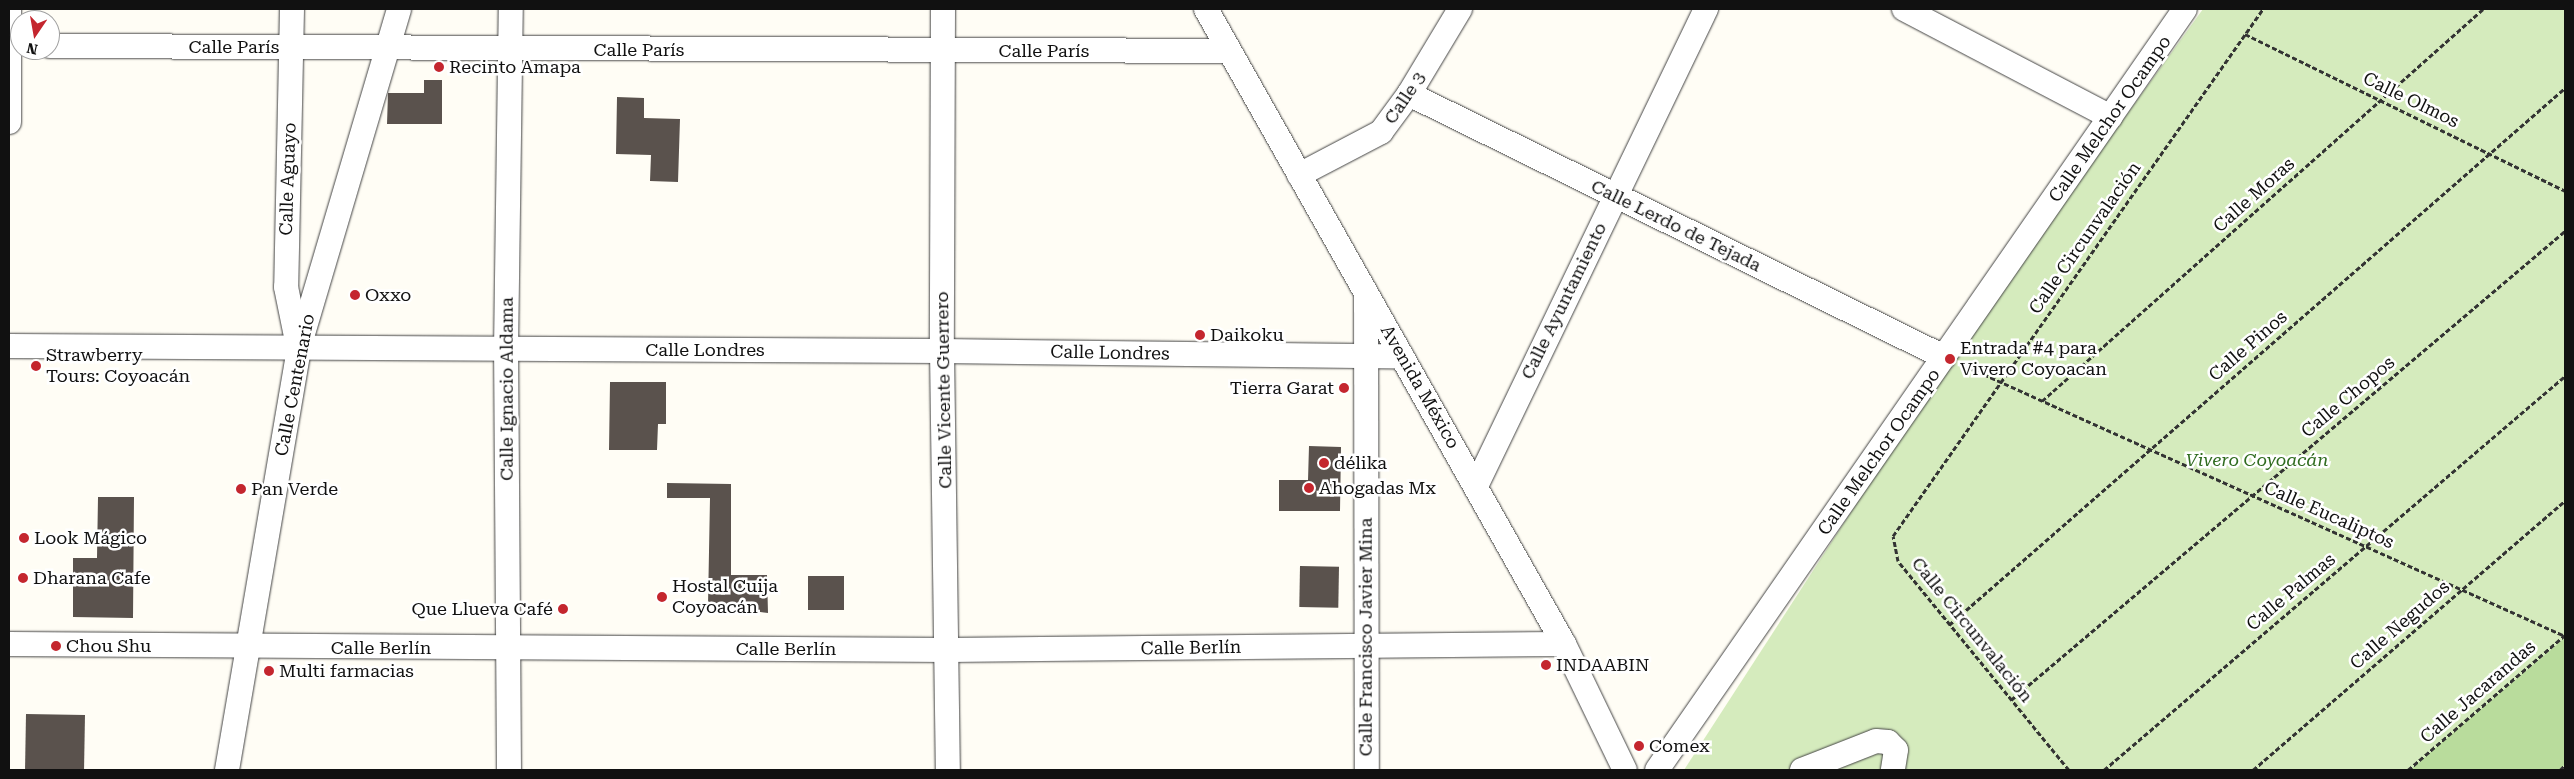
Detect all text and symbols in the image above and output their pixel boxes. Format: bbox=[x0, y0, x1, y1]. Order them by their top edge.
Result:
north arrow bbox=[10, 10, 60, 60]
street label: Calle Melchor Ocampo bbox=[2044, 31, 2176, 207]
street label: Calle París bbox=[189, 36, 279, 58]
street label: Calle París bbox=[594, 39, 684, 61]
text: N bbox=[25, 40, 39, 58]
street label: Calle París bbox=[999, 40, 1089, 62]
place label: Recinto Amapa bbox=[449, 56, 581, 78]
marker: Recinto Amapa bbox=[433, 61, 445, 73]
street label: Calle Olmos bbox=[2359, 67, 2463, 133]
street label: Calle 3 bbox=[1380, 68, 1430, 128]
street label: Calle Aguayo bbox=[275, 122, 301, 236]
street label: Calle Moras bbox=[2209, 153, 2299, 237]
street label: Calle Circunvalación bbox=[2024, 158, 2146, 318]
street label: Calle Lerdo de Tejada bbox=[1587, 175, 1765, 277]
street label: Calle Ayuntamiento bbox=[1517, 219, 1611, 383]
place label: Oxxo bbox=[365, 284, 411, 306]
marker: Oxxo bbox=[349, 289, 361, 301]
street label: Calle Vicente Guerrero bbox=[931, 291, 957, 489]
street label: Calle Ignacio Aldama bbox=[496, 297, 518, 481]
street label: Calle Pinos bbox=[2204, 306, 2292, 386]
street label: Calle Centenario bbox=[271, 312, 319, 458]
street label: Avenida México bbox=[1376, 321, 1464, 453]
place label: Daikoku bbox=[1210, 324, 1284, 346]
marker: Daikoku bbox=[1194, 329, 1206, 341]
place label: Entrada #4 para Vivero Coyoacan bbox=[1960, 338, 2107, 380]
street label: Calle Londres bbox=[645, 339, 765, 361]
street label: Calle Londres bbox=[1050, 341, 1170, 365]
place label: Strawberry Tours: Coyoacán bbox=[46, 345, 190, 388]
street label: Calle Chopos bbox=[2297, 352, 2399, 442]
marker: Entrada #4 para Vivero Coyoacan bbox=[1944, 353, 1956, 365]
marker: Strawberry Tours: Coyoacán bbox=[30, 360, 42, 372]
street label: Calle Melchor Ocampo bbox=[1813, 364, 1945, 540]
place label: Tierra Garat bbox=[1230, 377, 1334, 399]
marker: Tierra Garat bbox=[1338, 382, 1350, 394]
park label: Vivero Coyoacán bbox=[2186, 449, 2328, 471]
place label: délika bbox=[1334, 452, 1387, 474]
marker: délika bbox=[1318, 457, 1330, 469]
place label: Ahogadas Mx bbox=[1319, 477, 1436, 499]
street label: Calle Eucaliptos bbox=[2261, 477, 2397, 553]
place label: Pan Verde bbox=[251, 478, 338, 500]
marker: Ahogadas Mx bbox=[1303, 482, 1315, 494]
marker: Pan Verde bbox=[235, 483, 247, 495]
street label: Calle Francisco Javier Mina bbox=[1355, 518, 1377, 756]
place label: Look Mágico bbox=[34, 527, 147, 549]
marker: Look Mágico bbox=[18, 532, 30, 544]
street label: Calle Palmas bbox=[2242, 549, 2340, 635]
street label: Calle Circunvalación bbox=[1907, 553, 2037, 707]
place label: Dharana Cafe bbox=[33, 567, 151, 589]
marker: Dharana Cafe bbox=[17, 572, 29, 584]
place label: Hostal Cuija Coyoacán bbox=[672, 576, 778, 618]
street label: Calle Negudos bbox=[2346, 576, 2454, 674]
marker: Hostal Cuija Coyoacán bbox=[656, 591, 668, 603]
place label: Que Llueva Café bbox=[412, 598, 553, 620]
marker: Que Llueva Café bbox=[557, 603, 569, 615]
place label: Chou Shu bbox=[66, 635, 151, 657]
street label: Calle Berlín bbox=[1141, 636, 1241, 660]
street label: Calle Jacarandas bbox=[2416, 636, 2540, 748]
street label: Calle Berlín bbox=[331, 637, 431, 659]
street label: Calle Berlín bbox=[736, 638, 836, 660]
marker: Chou Shu bbox=[50, 640, 62, 652]
place label: INDAABIN bbox=[1556, 654, 1650, 676]
marker: INDAABIN bbox=[1540, 659, 1552, 671]
place label: Multi farmacias bbox=[279, 660, 414, 682]
marker: Multi farmacias bbox=[263, 665, 275, 677]
place label: Comex bbox=[1649, 735, 1710, 757]
marker: Comex bbox=[1633, 740, 1645, 752]

